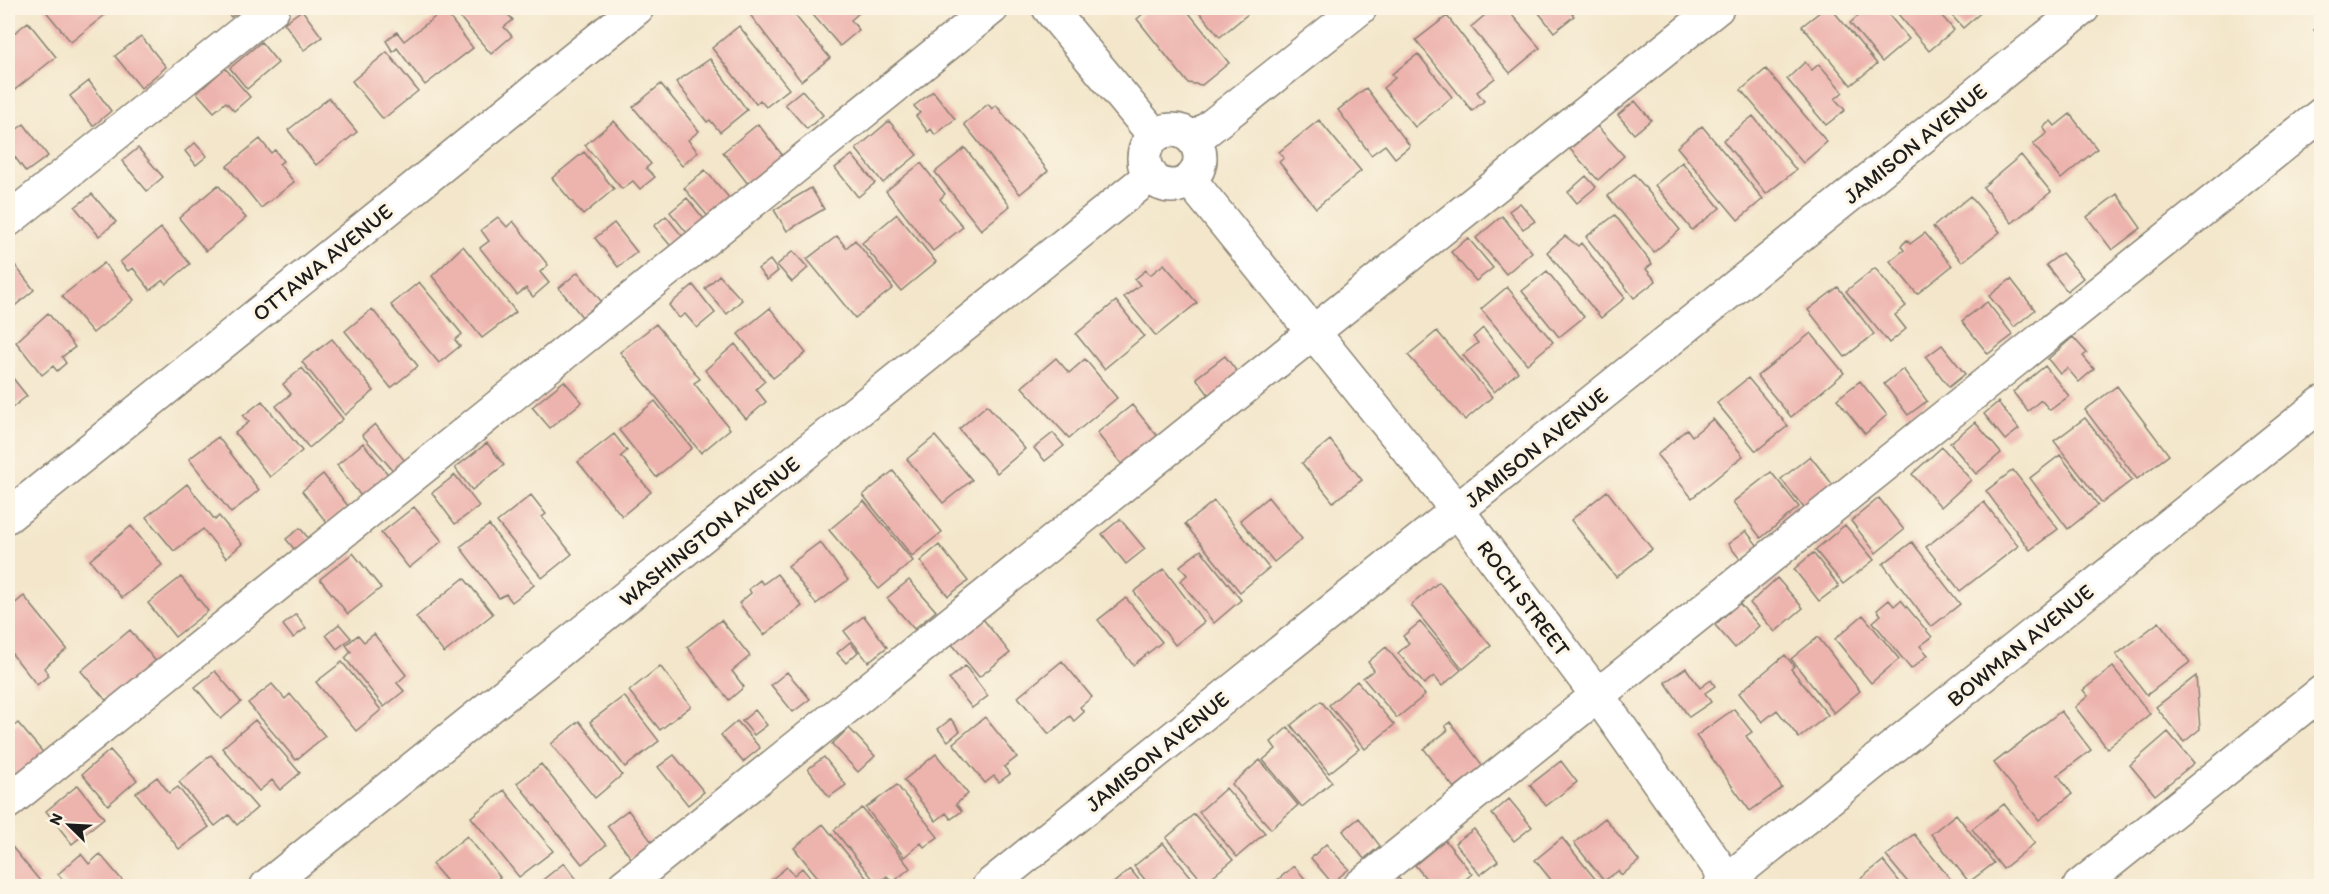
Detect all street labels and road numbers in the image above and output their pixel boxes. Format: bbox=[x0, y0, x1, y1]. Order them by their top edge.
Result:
street label: JAMISON AVENUE bbox=[1838, 77, 1993, 210]
street label: OTTAWA AVENUE bbox=[247, 198, 398, 327]
street label: JAMISON AVENUE bbox=[1459, 381, 1614, 514]
street label: WASHINGTON AVENUE bbox=[613, 450, 805, 613]
street label: ROCH STREET bbox=[1471, 535, 1576, 662]
street label: BOWMAN AVENUE bbox=[1942, 578, 2099, 713]
street label: JAMISON AVENUE bbox=[1080, 685, 1235, 818]

